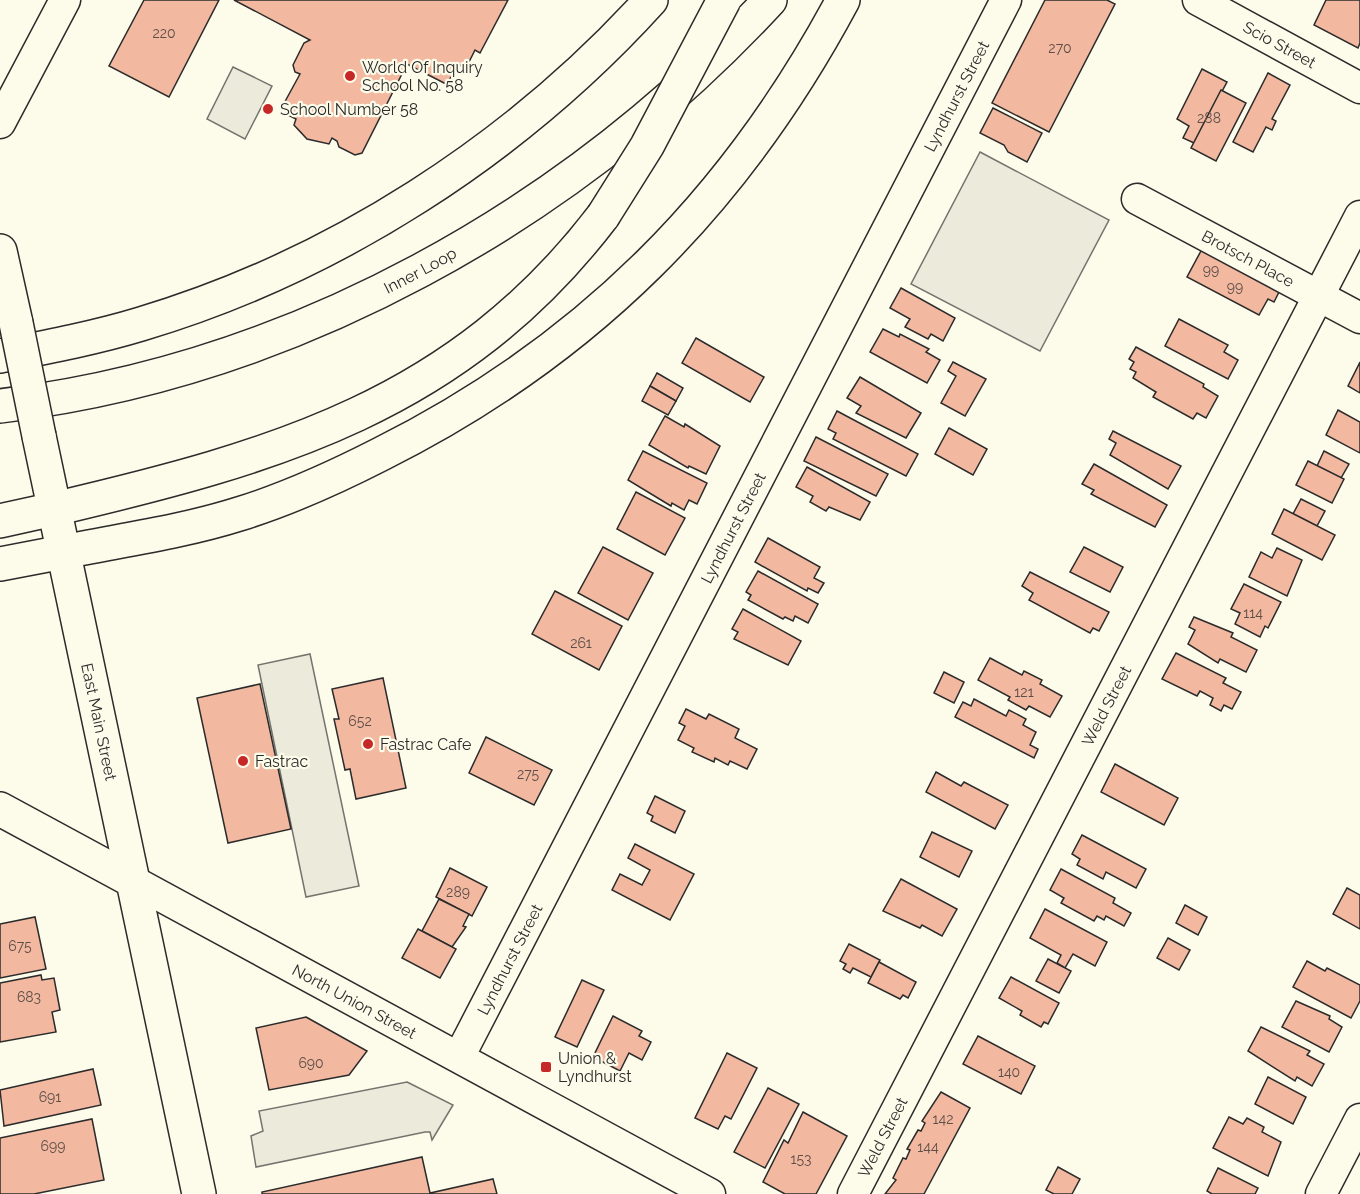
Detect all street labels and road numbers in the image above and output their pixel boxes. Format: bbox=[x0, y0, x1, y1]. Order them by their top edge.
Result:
street label: Scio Street bbox=[1240, 17, 1320, 72]
street label: Lyndhurst Street bbox=[920, 37, 993, 155]
street label: Brotsch Place bbox=[1199, 226, 1298, 291]
street label: Inner Loop bbox=[381, 243, 460, 297]
street label: Lyndhurst Street bbox=[696, 469, 770, 586]
street label: East Main Street bbox=[78, 661, 121, 783]
street label: Weld Street bbox=[1077, 662, 1135, 749]
street label: Lyndhurst Street bbox=[473, 900, 546, 1018]
street label: North Union Street bbox=[289, 960, 420, 1043]
street label: Weld Street bbox=[854, 1093, 911, 1181]

